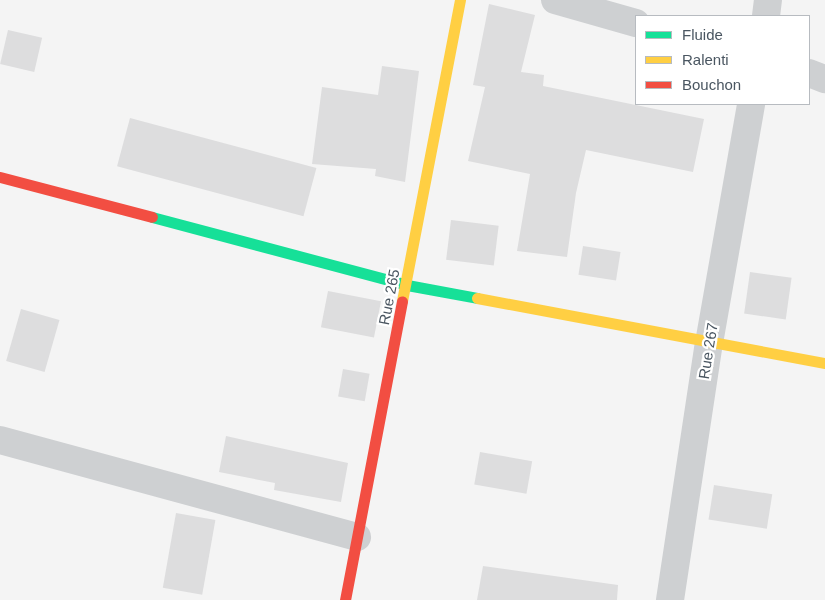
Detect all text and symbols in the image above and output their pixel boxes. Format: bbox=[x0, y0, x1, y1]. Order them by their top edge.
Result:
legend bbox=[635, 15, 810, 105]
text: Fluide bbox=[682, 26, 723, 43]
text: Ralenti bbox=[682, 51, 729, 68]
text: Bouchon bbox=[682, 76, 741, 93]
street label: Rue 265 bbox=[375, 267, 403, 327]
street label: Rue 267 bbox=[695, 322, 721, 380]

